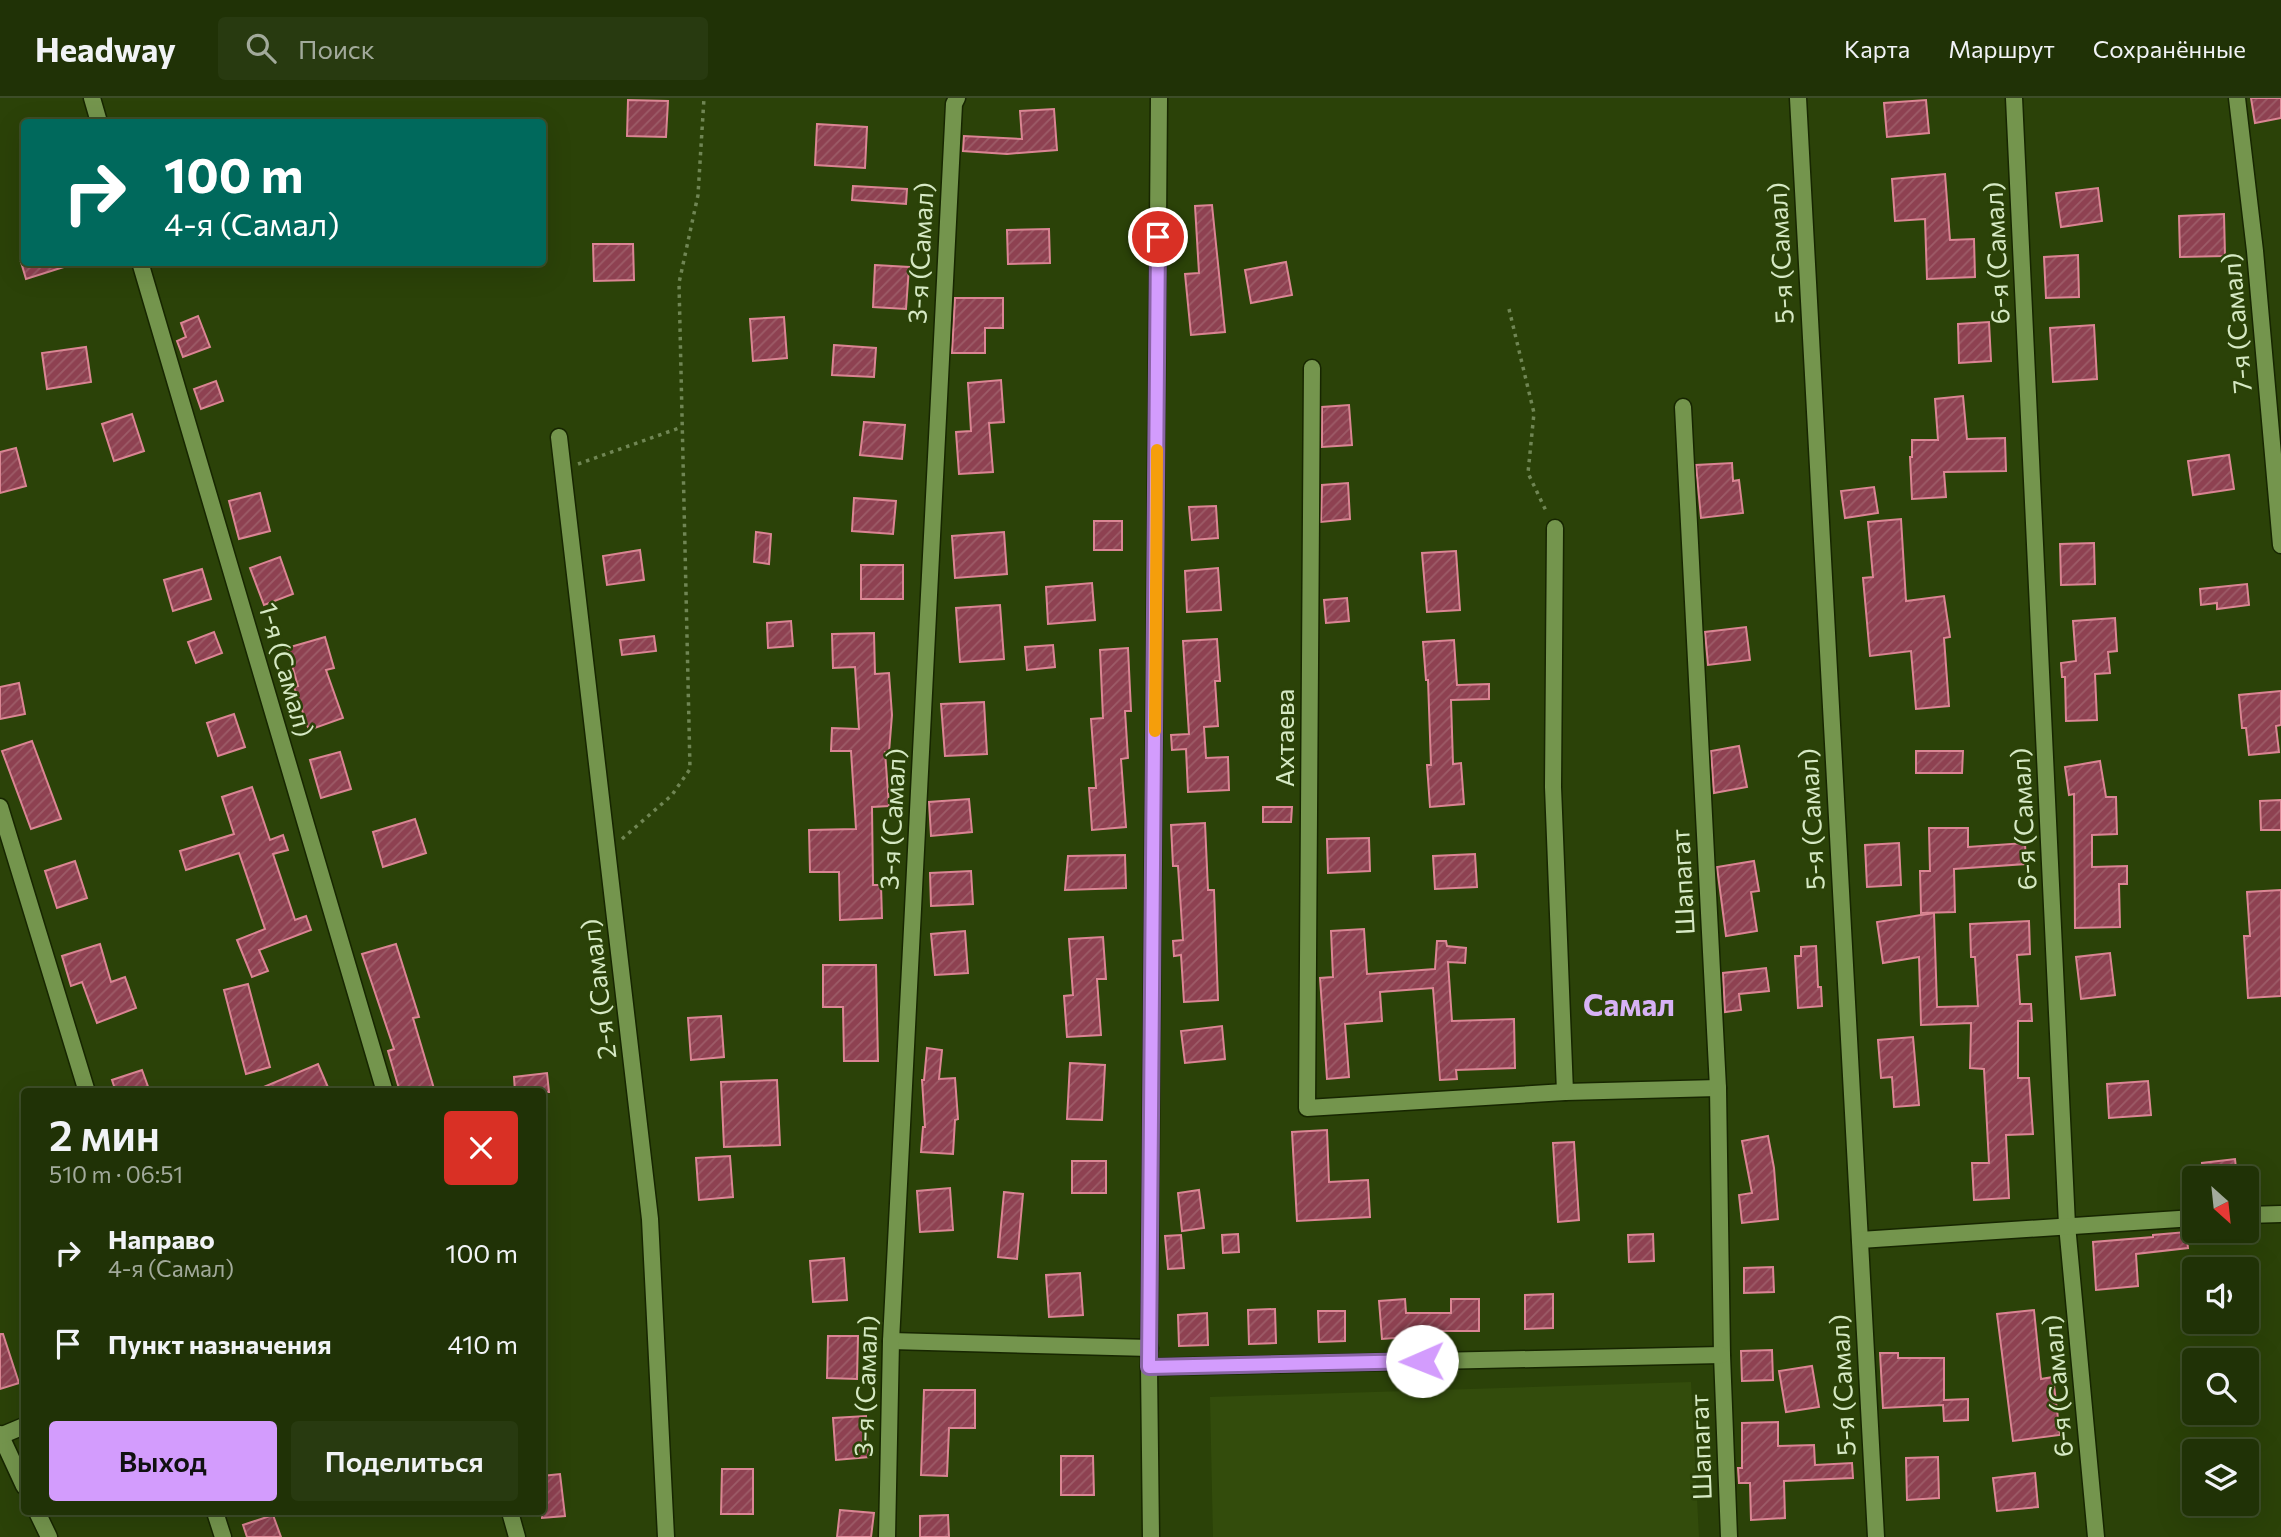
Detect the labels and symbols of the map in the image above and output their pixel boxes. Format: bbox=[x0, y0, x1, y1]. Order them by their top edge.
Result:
street label: 3-я (Самал) bbox=[900, 181, 939, 325]
street label: 5-я (Самал) bbox=[1760, 181, 1799, 325]
street label: 6-я (Самал) bbox=[1976, 181, 2015, 325]
pin bbox=[1128, 207, 1188, 267]
street label: 7-я (Самал) bbox=[2214, 252, 2257, 395]
street label: 1-я (Самал) bbox=[254, 599, 321, 740]
street label: Ахтаева bbox=[1268, 689, 1299, 787]
street label: 3-я (Самал) bbox=[872, 747, 911, 891]
street label: 5-я (Самал) bbox=[1791, 747, 1830, 891]
street label: 6-я (Самал) bbox=[2003, 747, 2042, 891]
street label: Шапагат bbox=[1663, 828, 1700, 936]
street label: 2-я (Самал) bbox=[574, 917, 622, 1061]
district label: Самал bbox=[1583, 985, 1675, 1022]
north arrow bbox=[2182, 1166, 2259, 1242]
street label: 5-я (Самал) bbox=[1822, 1313, 1861, 1457]
street label: 6-я (Самал) bbox=[2035, 1314, 2078, 1459]
street label: 3-я (Самал) bbox=[847, 1315, 882, 1457]
position arrow bbox=[1385, 1324, 1459, 1398]
street label: Шапагат bbox=[1682, 1394, 1717, 1501]

